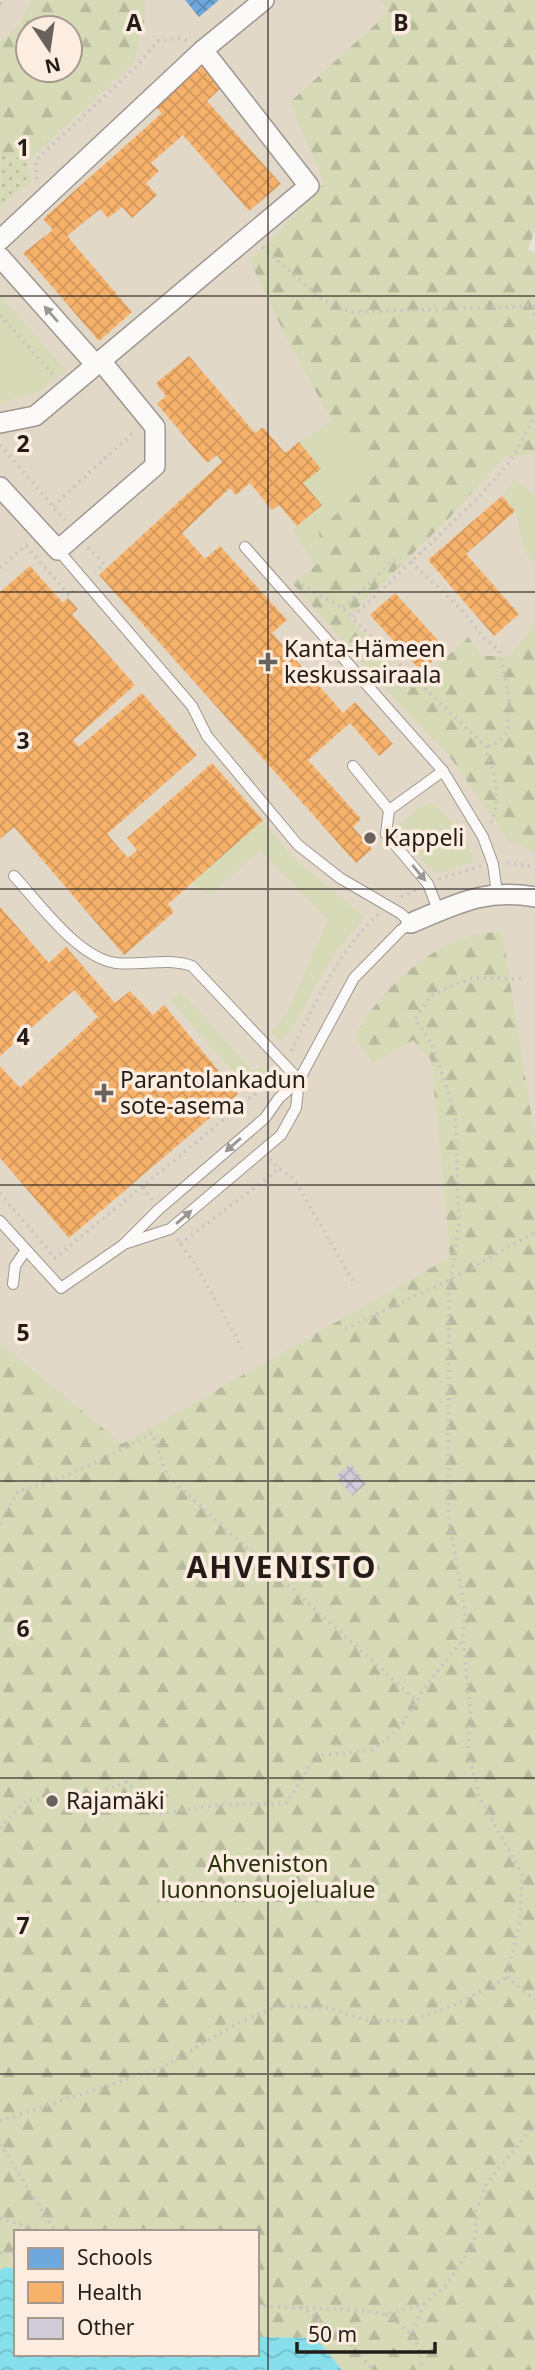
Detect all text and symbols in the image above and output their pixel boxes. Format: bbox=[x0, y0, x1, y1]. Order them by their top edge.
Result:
text: A bbox=[126, 6, 142, 38]
text: B bbox=[393, 6, 409, 38]
north arrow bbox=[14, 14, 84, 84]
text: N bbox=[42, 51, 63, 80]
text: 1 bbox=[16, 131, 30, 163]
one-way arrow bbox=[43, 305, 59, 323]
text: 2 bbox=[16, 427, 30, 459]
place label: Kanta-Hämeen keskussairaala bbox=[284, 632, 446, 690]
marker: Kanta-Hämeen keskussairaala bbox=[258, 652, 278, 672]
text: 3 bbox=[16, 724, 30, 756]
place label: Kappeli bbox=[384, 821, 464, 853]
marker: Kappeli bbox=[362, 830, 378, 846]
one-way arrow bbox=[411, 864, 426, 881]
text: 4 bbox=[16, 1020, 30, 1052]
place label: Parantolankadun sote-asema bbox=[120, 1063, 306, 1121]
marker: Parantolankadun sote-asema bbox=[94, 1083, 114, 1103]
one-way arrow bbox=[225, 1137, 242, 1152]
one-way arrow bbox=[175, 1209, 193, 1225]
text: 5 bbox=[16, 1316, 30, 1348]
district label: AHVENISTO bbox=[186, 1546, 378, 1587]
text: 6 bbox=[16, 1612, 30, 1644]
place label: Rajamäki bbox=[66, 1784, 165, 1816]
marker: Rajamäki bbox=[44, 1793, 60, 1809]
park label: Ahveniston luonnonsuojelualue bbox=[161, 1847, 375, 1905]
text: 7 bbox=[16, 1909, 30, 1941]
legend bbox=[14, 2230, 259, 2356]
text: Schools bbox=[77, 2243, 152, 2271]
text: Health bbox=[77, 2278, 142, 2306]
scale bar bbox=[297, 2310, 435, 2354]
text: Other bbox=[77, 2313, 135, 2341]
text: 50 m bbox=[308, 2320, 357, 2348]

